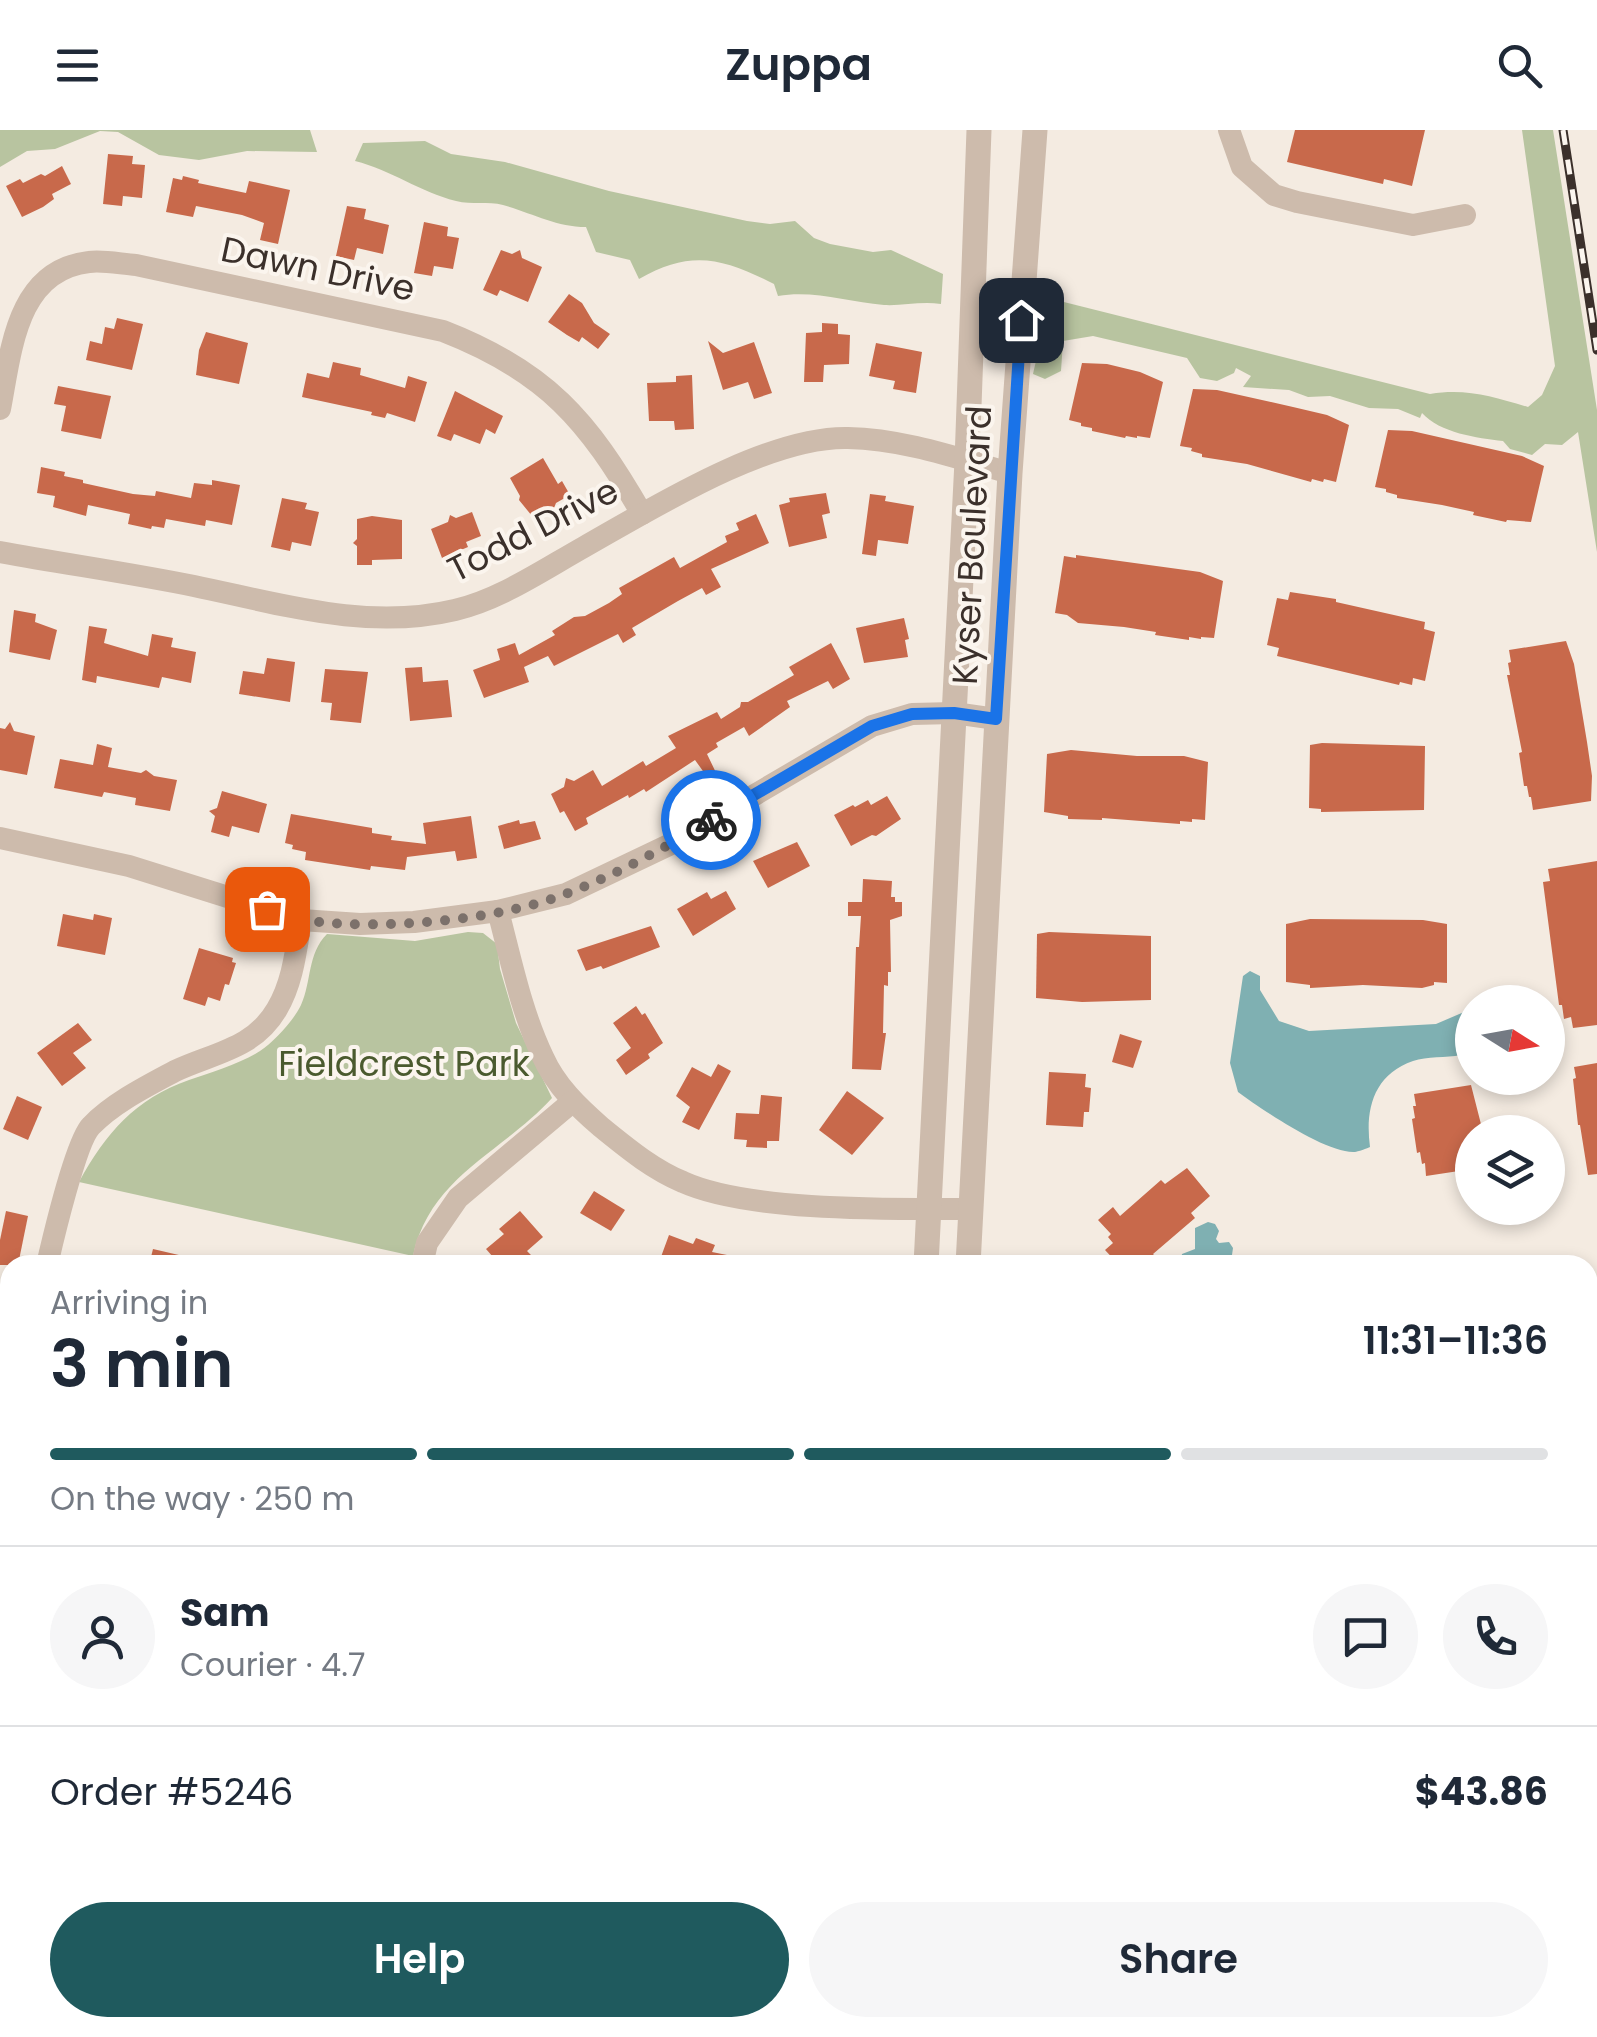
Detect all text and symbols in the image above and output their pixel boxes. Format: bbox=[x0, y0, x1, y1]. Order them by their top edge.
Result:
text: Zuppa bbox=[725, 33, 872, 96]
icon: menu bbox=[50, 38, 105, 93]
icon: search bbox=[1492, 38, 1547, 93]
street label: Dawn Drive bbox=[217, 224, 419, 313]
pin bbox=[979, 278, 1064, 363]
icon: home bbox=[994, 293, 1049, 348]
street label: Kyser Boulevard bbox=[940, 404, 1003, 686]
street label: Todd Drive bbox=[439, 466, 627, 594]
courier bbox=[661, 770, 761, 870]
icon: bike bbox=[684, 793, 739, 848]
pin bbox=[225, 867, 310, 952]
icon: bag bbox=[240, 882, 295, 937]
north arrow bbox=[1455, 985, 1565, 1095]
map controls bbox=[1455, 985, 1565, 1225]
park label: Fieldcrest Park bbox=[278, 1039, 530, 1088]
button: layers bbox=[1455, 1115, 1565, 1225]
text: Arriving in bbox=[50, 1280, 208, 1325]
text: 11:31–11:36 bbox=[1363, 1314, 1548, 1367]
text: 3 min bbox=[50, 1319, 234, 1410]
text: On the way · 250 m bbox=[50, 1476, 355, 1521]
button: person bbox=[50, 1584, 155, 1689]
button: chat bbox=[1313, 1584, 1418, 1689]
button: phone bbox=[1443, 1584, 1548, 1689]
text: Sam bbox=[180, 1586, 269, 1639]
text: Courier · 4.7 bbox=[180, 1642, 365, 1687]
text: Order #5246 bbox=[50, 1765, 293, 1818]
text: $43.86 bbox=[1415, 1765, 1548, 1818]
button: Help bbox=[50, 1902, 789, 2017]
button: Share bbox=[809, 1902, 1548, 2017]

